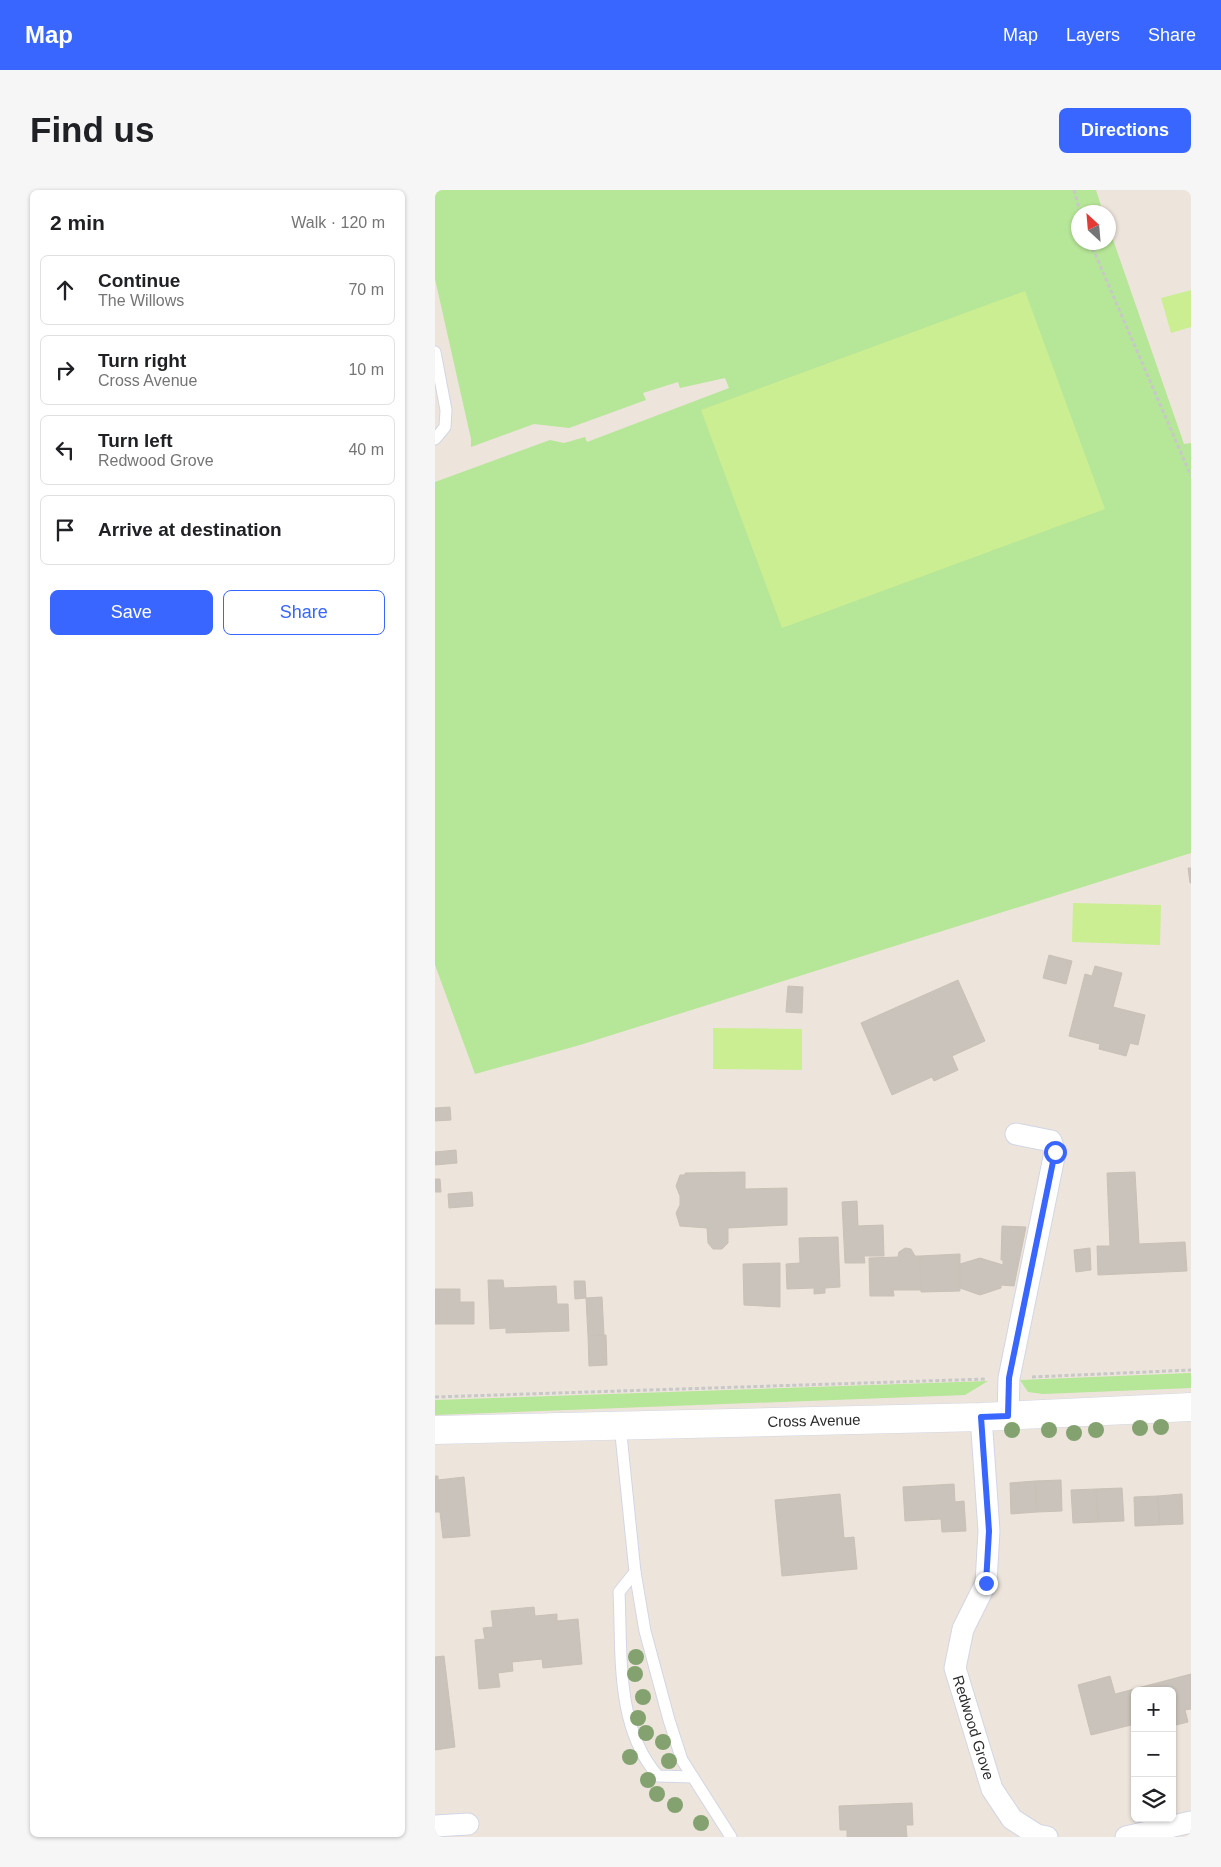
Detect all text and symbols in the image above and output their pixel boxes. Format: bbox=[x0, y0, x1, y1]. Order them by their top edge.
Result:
text: Map bbox=[25, 21, 73, 48]
text: Map bbox=[1003, 25, 1038, 45]
text: Layers bbox=[1066, 25, 1120, 45]
text: Share bbox=[1148, 25, 1196, 45]
button: Directions bbox=[1059, 108, 1191, 153]
text: Find us bbox=[30, 110, 154, 149]
north arrow bbox=[1071, 205, 1116, 250]
text: 2 min bbox=[50, 211, 105, 234]
text: Walk · 120 m bbox=[291, 214, 385, 231]
text: Continue bbox=[98, 270, 180, 291]
icon: ahead bbox=[51, 276, 79, 304]
text: 70 m bbox=[348, 281, 384, 298]
text: The Willows bbox=[98, 292, 184, 309]
text: Turn right bbox=[98, 350, 186, 371]
icon: right bbox=[51, 356, 79, 384]
text: 10 m bbox=[348, 361, 384, 378]
text: Cross Avenue bbox=[98, 372, 197, 389]
text: Turn left bbox=[98, 430, 173, 451]
icon: left bbox=[51, 436, 79, 464]
text: 40 m bbox=[348, 441, 384, 458]
text: Redwood Grove bbox=[98, 452, 214, 469]
icon: arrive bbox=[51, 516, 79, 544]
text: Arrive at destination bbox=[98, 519, 282, 540]
button: Save bbox=[50, 590, 213, 635]
button: Share bbox=[223, 590, 385, 635]
route start bbox=[1044, 1141, 1067, 1164]
street label: Cross Avenue bbox=[767, 1411, 861, 1430]
route end bbox=[975, 1572, 998, 1595]
street label: Redwood Grove bbox=[950, 1673, 998, 1782]
map controls bbox=[1131, 1687, 1176, 1822]
button: + bbox=[1131, 1687, 1176, 1732]
button: − bbox=[1131, 1732, 1176, 1777]
button: layers bbox=[1131, 1777, 1176, 1822]

